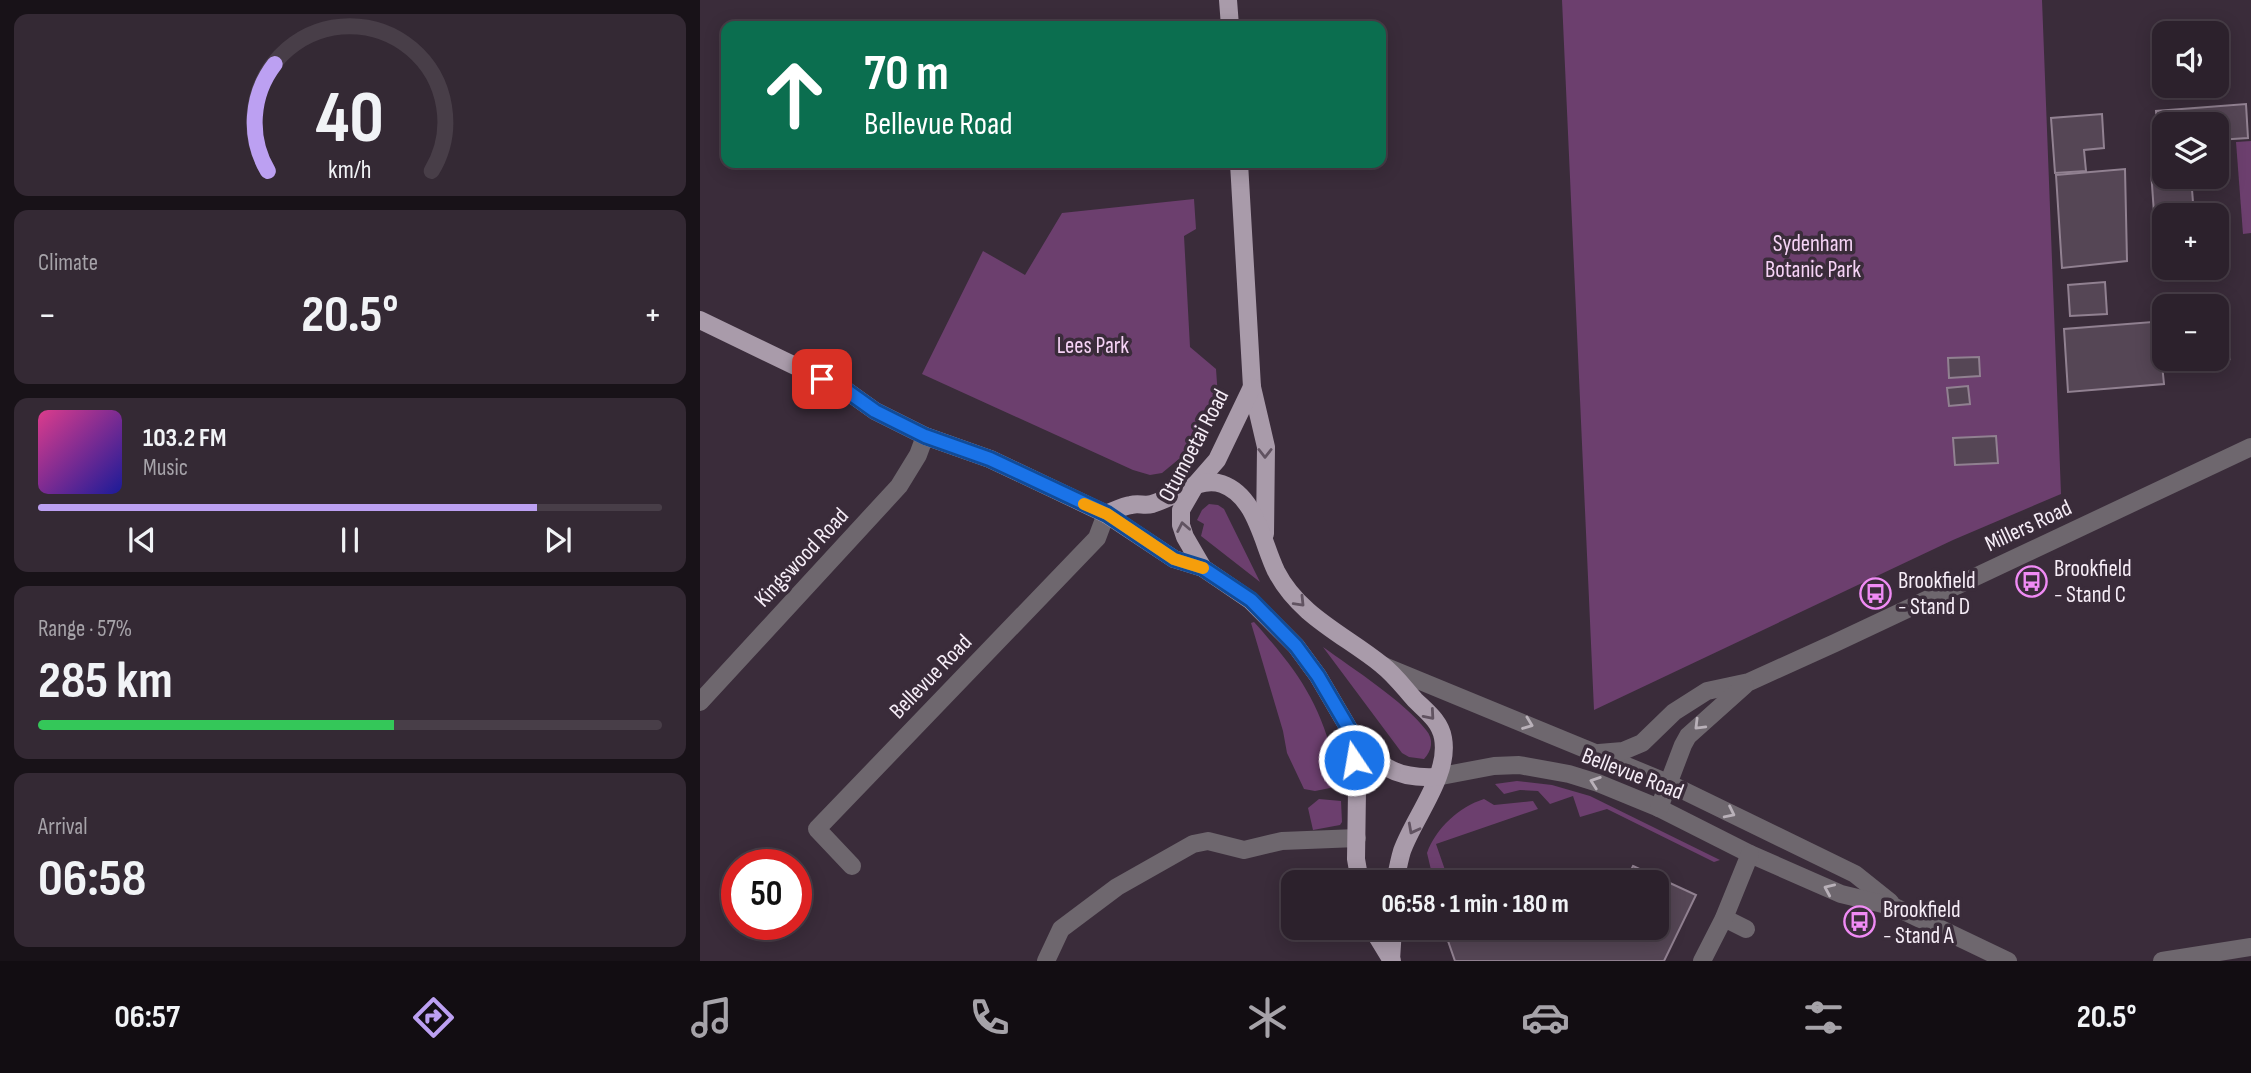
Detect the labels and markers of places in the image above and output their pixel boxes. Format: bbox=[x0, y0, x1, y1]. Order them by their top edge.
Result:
pin bbox=[792, 349, 852, 409]
place label: Brookfield - Stand C bbox=[2054, 555, 2132, 609]
bus stop icon: Brookfield - Stand C bbox=[2014, 564, 2048, 598]
place label: Brookfield - Stand D bbox=[1898, 567, 1976, 621]
bus stop icon: Brookfield - Stand D bbox=[1858, 576, 1892, 610]
place label: Brookfield - Stand A bbox=[1883, 896, 1961, 950]
bus stop icon: Brookfield - Stand A bbox=[1843, 905, 1877, 939]

